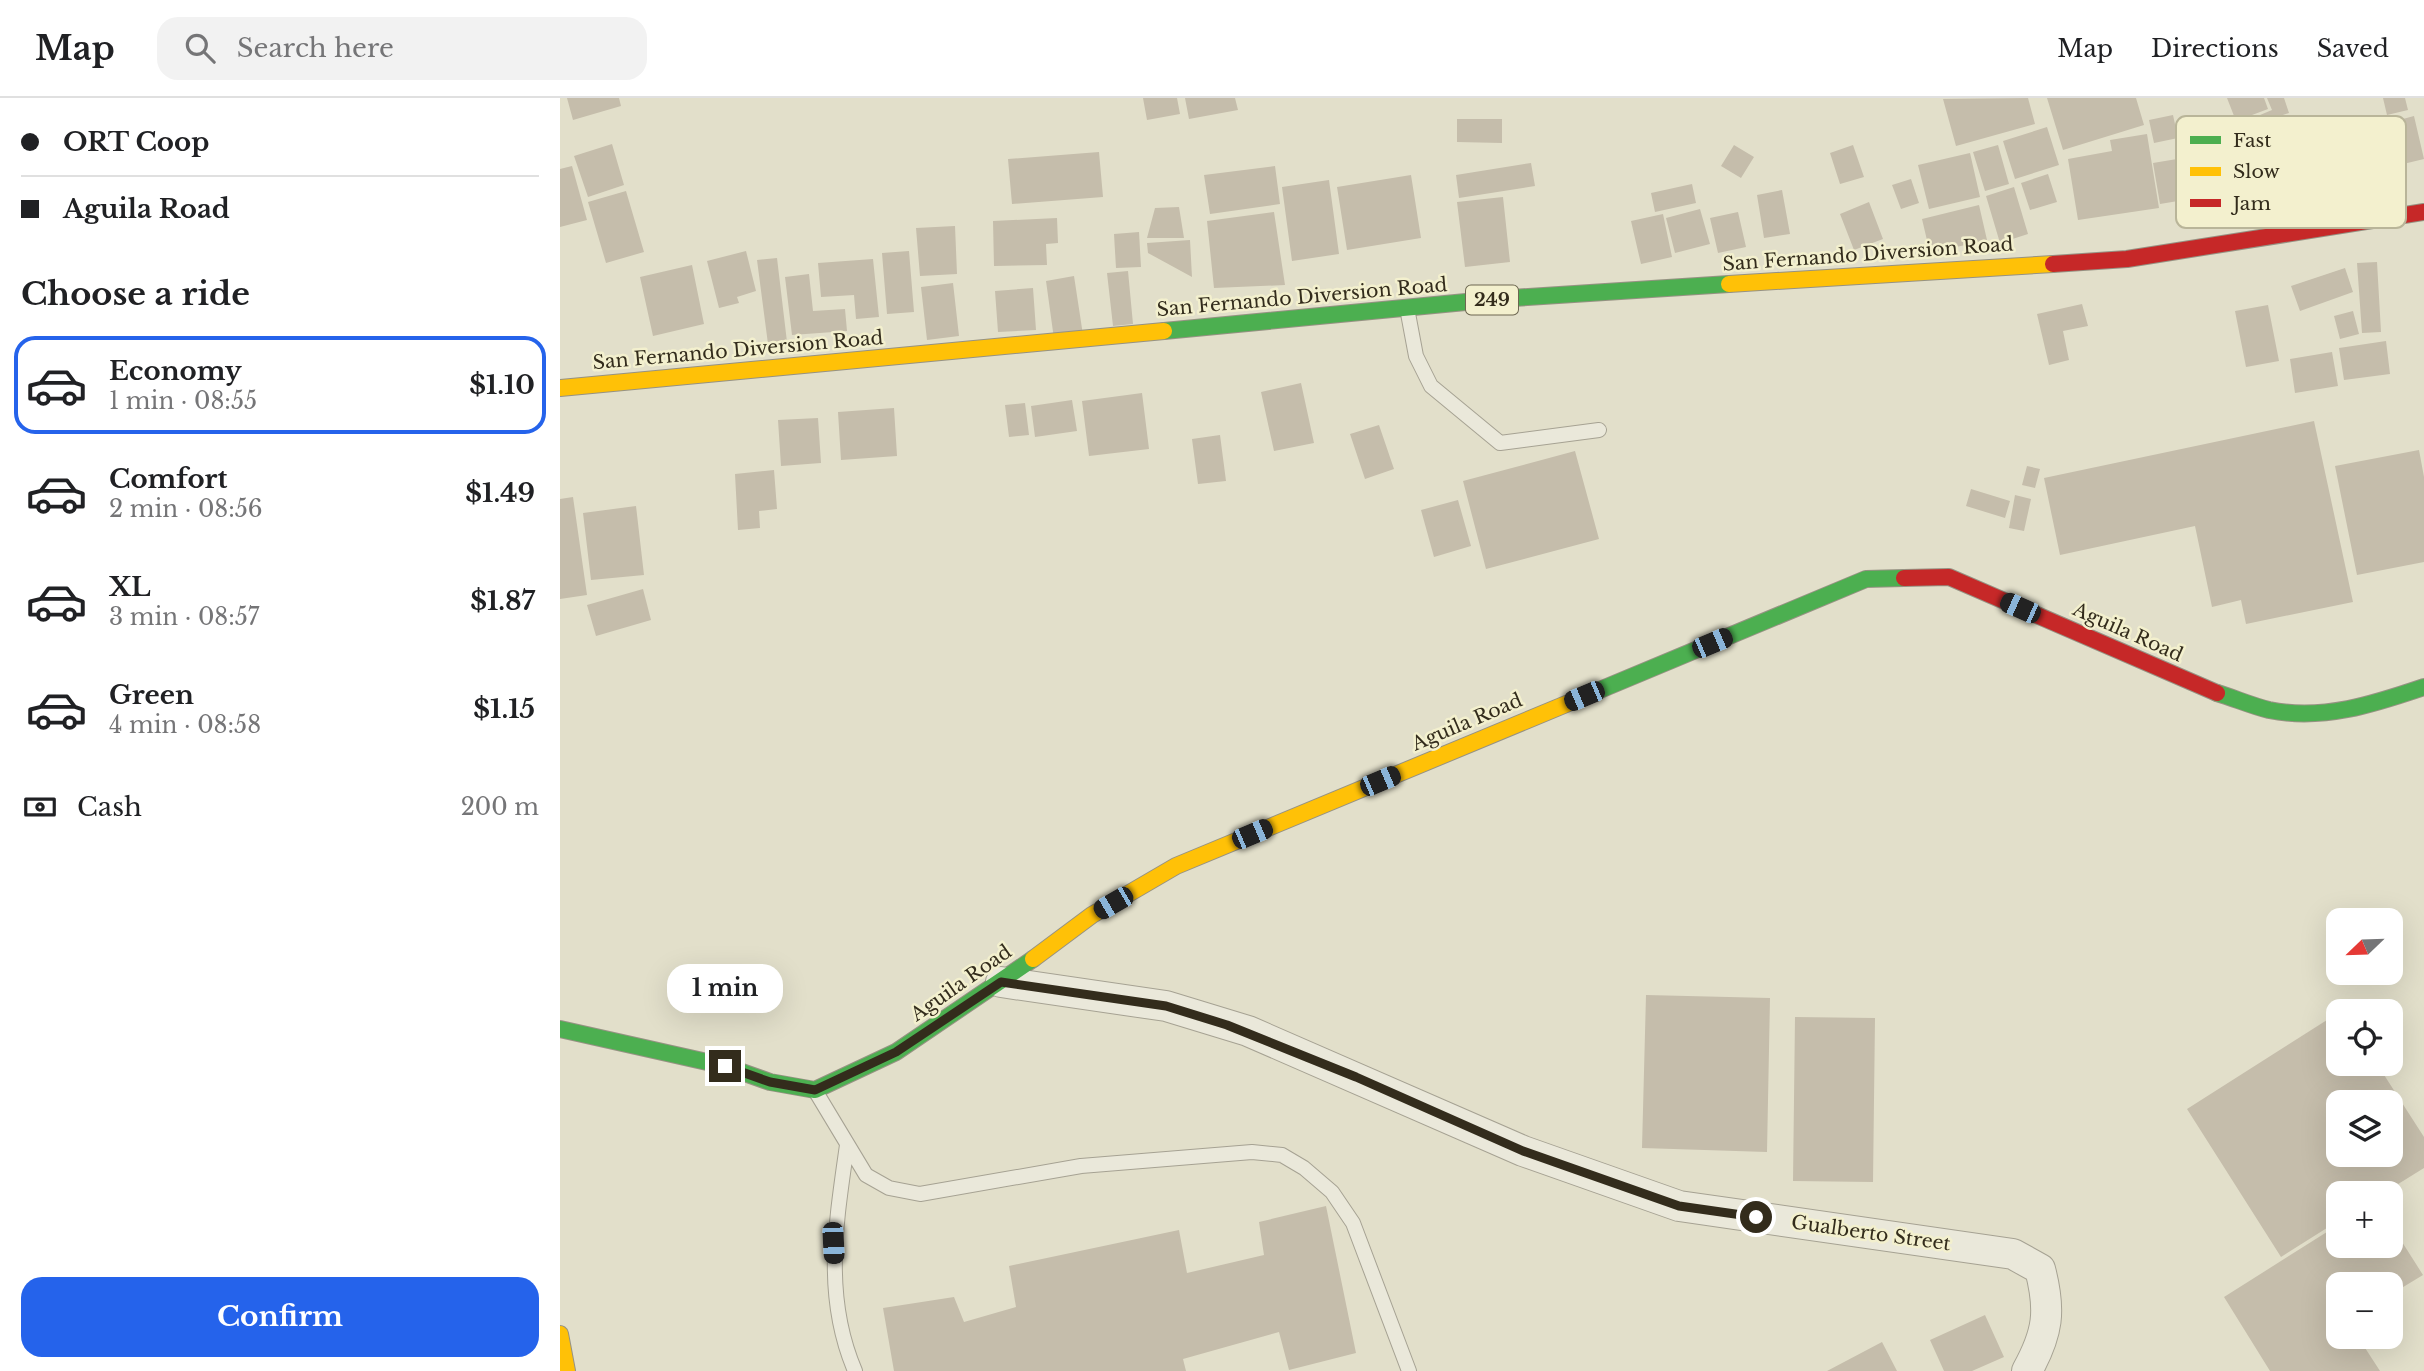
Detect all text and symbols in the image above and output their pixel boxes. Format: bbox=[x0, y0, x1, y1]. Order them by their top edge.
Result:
search box bbox=[157, 17, 647, 80]
text: Map bbox=[35, 28, 115, 69]
icon: search bbox=[181, 29, 219, 67]
text: Search here bbox=[237, 32, 394, 64]
text: Map bbox=[2057, 34, 2113, 63]
text: Directions bbox=[2151, 34, 2279, 63]
text: Saved bbox=[2317, 34, 2389, 63]
legend bbox=[2176, 116, 2406, 228]
text: ORT Coop bbox=[63, 126, 209, 158]
text: Fast bbox=[2233, 129, 2272, 152]
text: Slow bbox=[2233, 160, 2280, 183]
text: Jam bbox=[2230, 192, 2271, 215]
text: Aguila Road bbox=[63, 193, 230, 225]
street label: San Fernando Diversion Road bbox=[1722, 232, 2014, 276]
street label: San Fernando Diversion Road bbox=[1156, 273, 1448, 321]
text: Choose a ride bbox=[21, 274, 250, 314]
road number: 249 bbox=[1466, 286, 1518, 314]
street label: San Fernando Diversion Road bbox=[592, 326, 884, 374]
icon: car bbox=[25, 354, 88, 417]
text: Economy bbox=[109, 355, 242, 387]
text: $1.10 bbox=[469, 369, 535, 401]
text: 1 min · 08:55 bbox=[109, 387, 257, 415]
icon: car bbox=[25, 462, 88, 525]
text: Comfort bbox=[109, 463, 227, 495]
text: $1.49 bbox=[465, 477, 535, 509]
text: 2 min · 08:56 bbox=[109, 495, 263, 523]
icon: car bbox=[25, 570, 88, 633]
text: XL bbox=[109, 571, 151, 603]
text: $1.87 bbox=[470, 585, 535, 617]
car bbox=[1997, 590, 2044, 626]
street label: Aguila Road bbox=[2069, 597, 2187, 667]
text: 3 min · 08:57 bbox=[109, 603, 259, 631]
car bbox=[1689, 625, 1736, 661]
icon: car bbox=[25, 678, 88, 741]
car bbox=[1561, 678, 1608, 714]
text: Green bbox=[109, 679, 194, 711]
street label: Aguila Road bbox=[1407, 688, 1526, 756]
text: $1.15 bbox=[473, 693, 535, 725]
text: 4 min · 08:58 bbox=[109, 711, 261, 739]
car bbox=[1357, 763, 1404, 799]
icon: cash bbox=[21, 788, 59, 826]
text: Cash bbox=[77, 791, 142, 823]
text: 200 m bbox=[461, 793, 539, 821]
car bbox=[1229, 816, 1276, 852]
car bbox=[1090, 883, 1137, 923]
north arrow bbox=[2326, 908, 2403, 985]
map controls bbox=[2326, 908, 2403, 1349]
street label: Aguila Road bbox=[905, 940, 1016, 1027]
callout: 1 min bbox=[667, 964, 783, 1014]
text: 1 min bbox=[692, 974, 758, 1002]
button: locate bbox=[2326, 999, 2403, 1076]
route end bbox=[709, 1050, 741, 1082]
button: layers bbox=[2326, 1090, 2403, 1167]
button: + bbox=[2326, 1181, 2403, 1258]
route start bbox=[1740, 1201, 1772, 1233]
street label: Gualberto Street bbox=[1790, 1210, 1953, 1256]
car bbox=[822, 1221, 845, 1265]
button: − bbox=[2326, 1272, 2403, 1349]
button: Confirm bbox=[21, 1277, 539, 1357]

